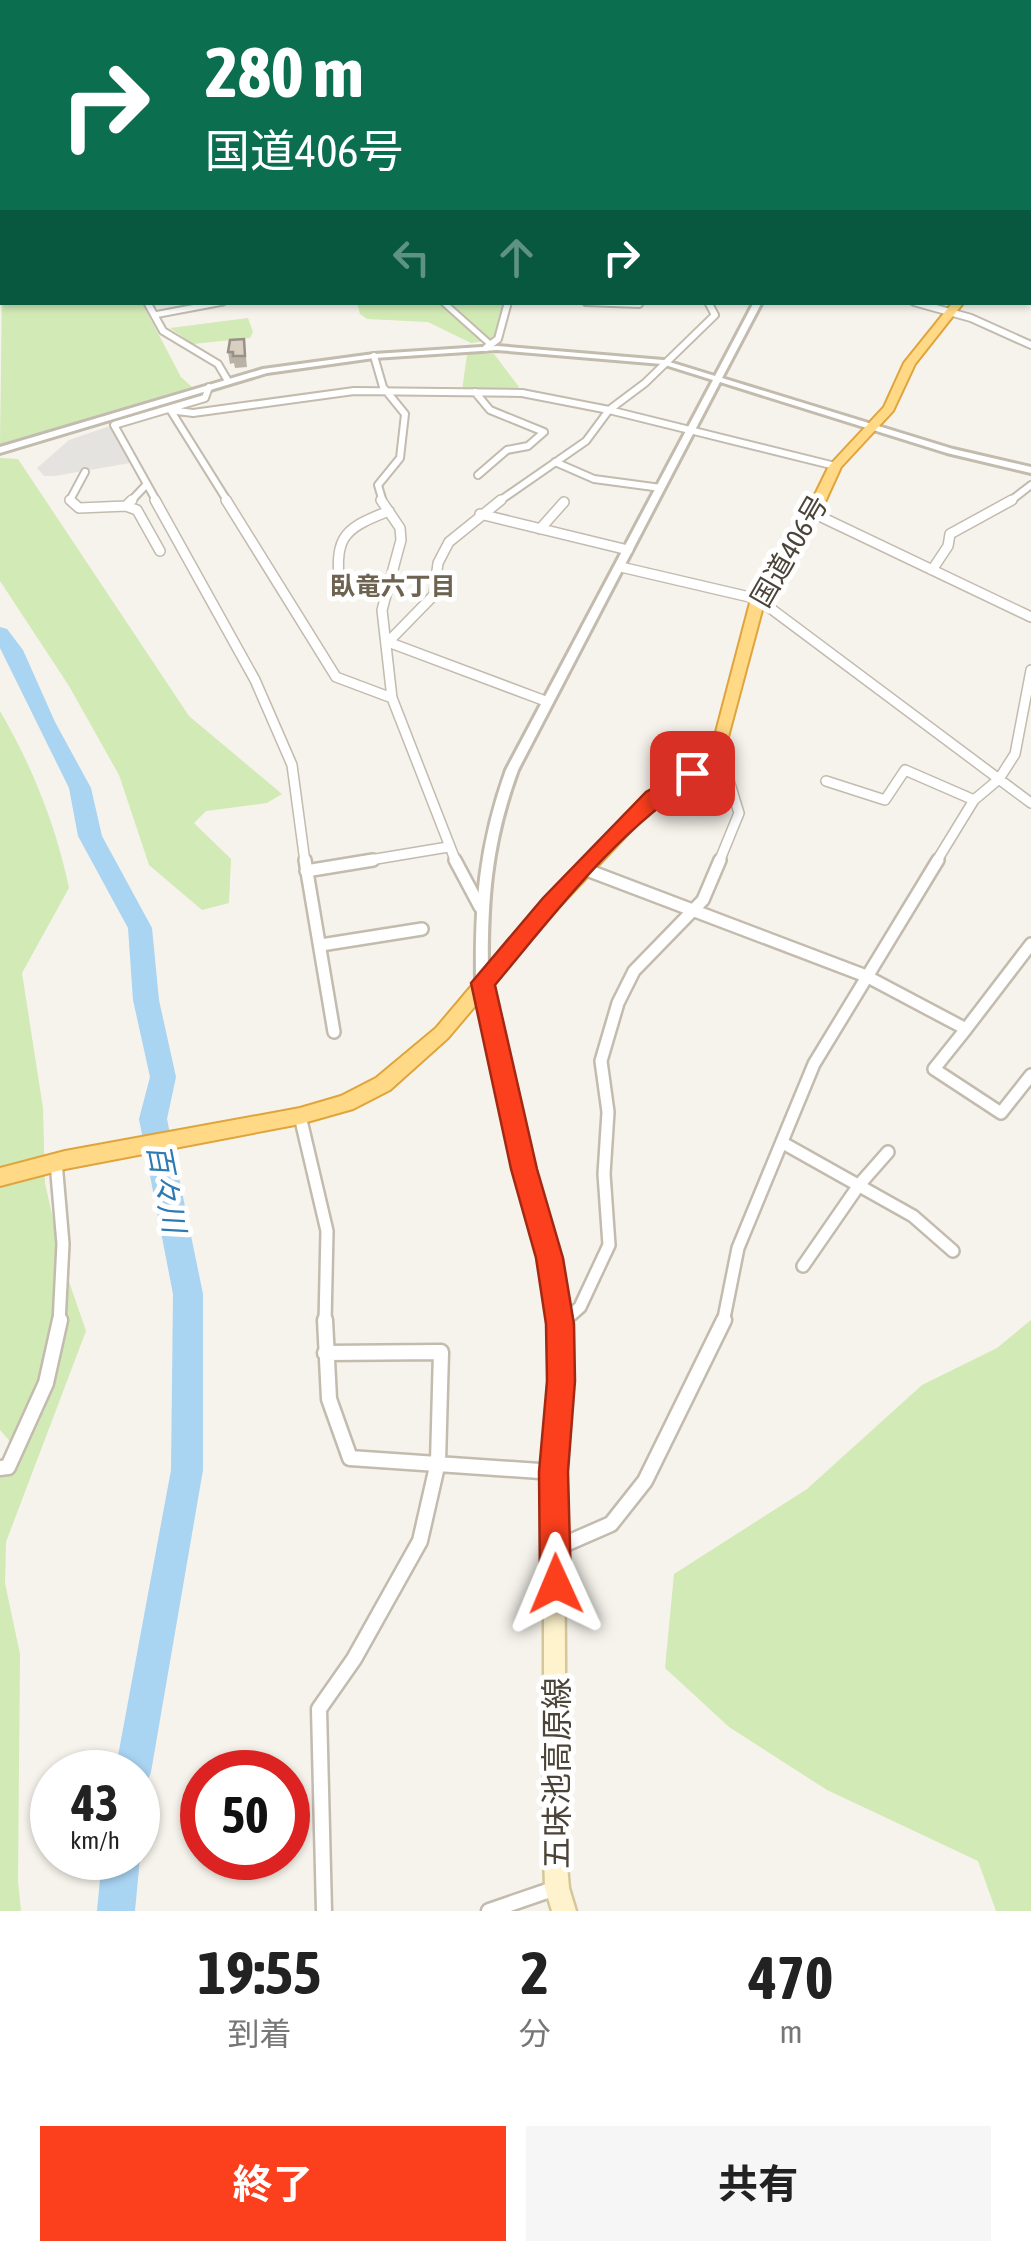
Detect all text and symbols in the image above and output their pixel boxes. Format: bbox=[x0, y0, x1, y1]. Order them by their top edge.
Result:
text: 280 m bbox=[205, 32, 364, 112]
icon: right bbox=[40, 40, 170, 170]
text: 国道406号 bbox=[205, 125, 403, 177]
icon: left bbox=[384, 230, 439, 285]
icon: ahead bbox=[489, 230, 544, 285]
icon: right bbox=[594, 230, 649, 285]
street label: 国道406号 bbox=[744, 490, 834, 612]
district label: 臥竜六丁目 bbox=[330, 572, 456, 600]
pin bbox=[650, 731, 735, 816]
icon: arrive bbox=[665, 746, 720, 801]
water label: 百々川 bbox=[142, 1141, 193, 1238]
position arrow bbox=[504, 1532, 608, 1636]
street label: 五味池高原線 bbox=[538, 1677, 575, 1869]
speed limit sign: 50 bbox=[180, 1750, 310, 1880]
text: 43 bbox=[71, 1774, 118, 1832]
text: km/h bbox=[70, 1826, 120, 1854]
text: 19:55 bbox=[198, 1938, 321, 2007]
text: 2 bbox=[521, 1938, 549, 2007]
text: 470 bbox=[749, 1943, 833, 2012]
text: m bbox=[779, 2013, 802, 2050]
text: 到着 bbox=[227, 2015, 291, 2052]
text: 分 bbox=[519, 2015, 551, 2052]
button: 終了 bbox=[40, 2126, 506, 2241]
button: 共有 bbox=[526, 2126, 991, 2241]

